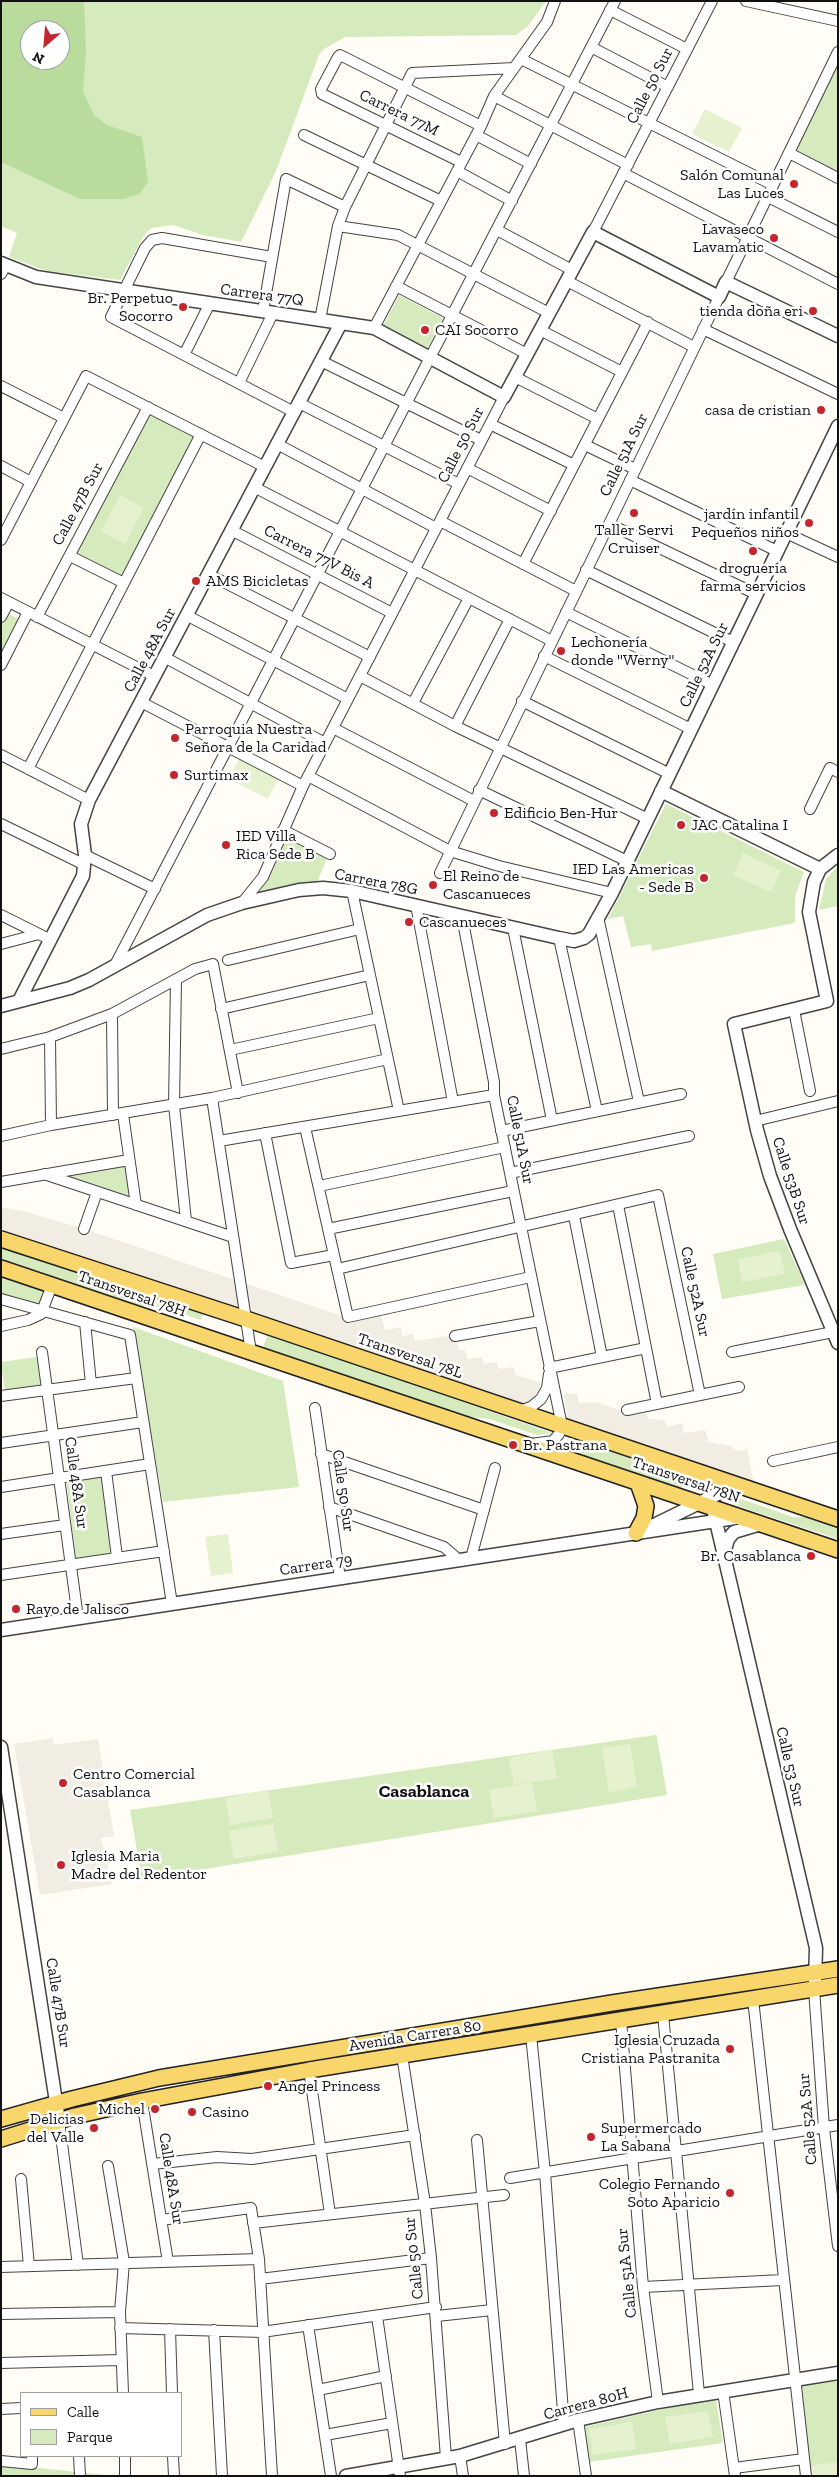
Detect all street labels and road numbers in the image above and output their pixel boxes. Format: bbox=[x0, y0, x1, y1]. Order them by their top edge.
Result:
street label: Calle 50 Sur bbox=[623, 45, 677, 127]
street label: Carrera 77M bbox=[356, 85, 442, 141]
street label: Carrera 77Q bbox=[219, 280, 305, 310]
street label: Calle 50 Sur bbox=[434, 404, 488, 486]
street label: Calle 51A Sur bbox=[596, 410, 652, 500]
street label: Calle 47B Sur bbox=[48, 459, 108, 549]
street label: Carrera 77V Bis A bbox=[261, 521, 377, 593]
street label: Calle 48A Sur bbox=[120, 604, 180, 696]
street label: Calle 52A Sur bbox=[675, 619, 733, 711]
street label: Carrera 78G bbox=[333, 865, 419, 899]
street label: Calle 51A Sur bbox=[502, 1094, 538, 1186]
street label: Calle 53B Sur bbox=[768, 1135, 814, 1227]
street label: Calle 52A Sur bbox=[676, 1245, 714, 1339]
street label: Transversal 78H bbox=[75, 1266, 189, 1322]
street label: Transversal 78L bbox=[355, 1329, 465, 1383]
street label: Calle 48A Sur bbox=[60, 1436, 92, 1530]
street label: Calle 50 Sur bbox=[328, 1449, 358, 1533]
street label: Transversal 78N bbox=[629, 1453, 743, 1507]
street label: Carrera 79 bbox=[278, 1550, 354, 1580]
street label: Calle 53 Sur bbox=[771, 1725, 809, 1809]
street label: Calle 47B Sur bbox=[41, 1956, 75, 2050]
street label: Avenida Carrera 80 bbox=[347, 2016, 483, 2056]
street label: Calle 52A Sur bbox=[794, 2072, 822, 2166]
street label: Calle 48A Sur bbox=[154, 2131, 188, 2227]
street label: Calle 50 Sur bbox=[400, 2216, 428, 2300]
street label: Calle 51A Sur bbox=[613, 2227, 641, 2319]
street label: Carrera 80H bbox=[541, 2383, 631, 2425]

